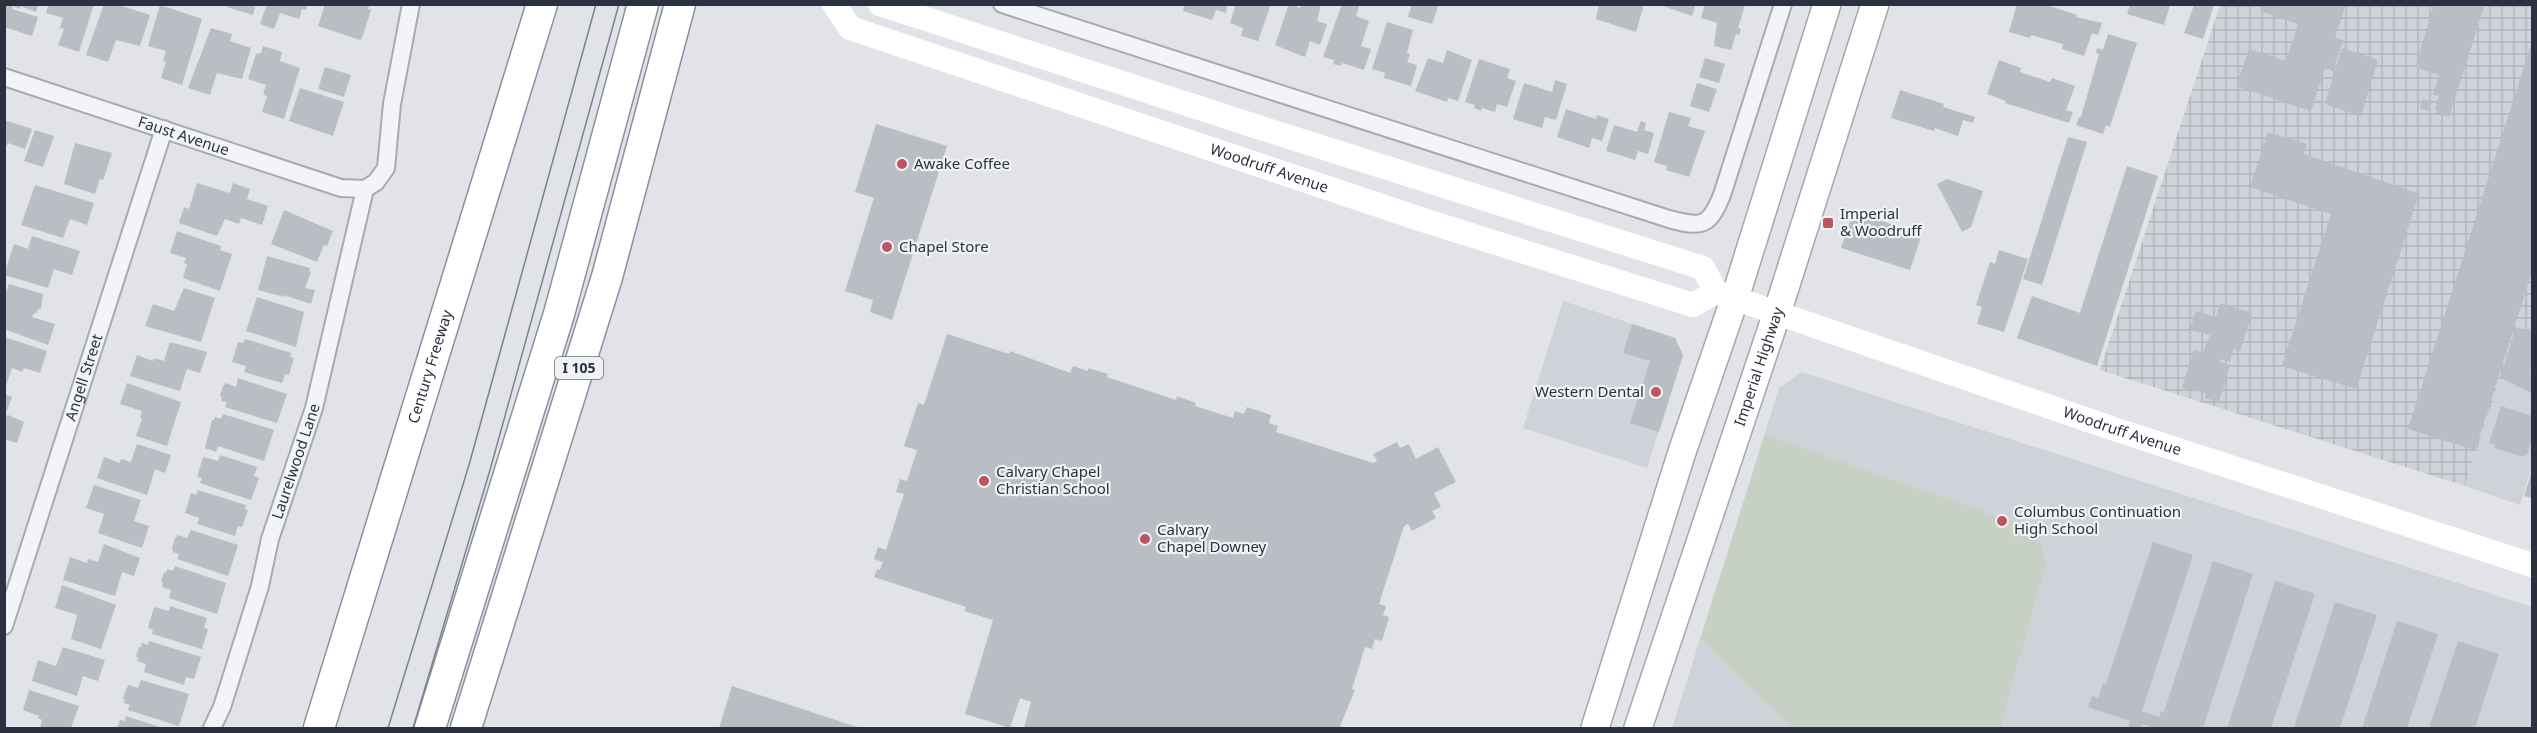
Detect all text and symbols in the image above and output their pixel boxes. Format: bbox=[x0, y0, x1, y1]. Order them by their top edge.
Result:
street label: Faust Avenue bbox=[136, 111, 232, 159]
street label: Woodruff Avenue bbox=[1208, 138, 1331, 197]
place label: Awake Coffee bbox=[914, 153, 1010, 173]
marker: Awake Coffee bbox=[895, 157, 909, 171]
place label: Imperial & Woodruff bbox=[1840, 203, 1922, 240]
marker: Imperial & Woodruff bbox=[1821, 216, 1835, 230]
place label: Chapel Store bbox=[899, 236, 989, 256]
marker: Chapel Store bbox=[880, 240, 894, 254]
street label: Imperial Highway bbox=[1729, 304, 1787, 429]
street label: Century Freeway bbox=[402, 307, 456, 426]
street label: Angell Street bbox=[60, 331, 107, 423]
road number: I 105 bbox=[555, 357, 603, 379]
place label: Western Dental bbox=[1535, 381, 1644, 401]
marker: Western Dental bbox=[1649, 385, 1663, 399]
street label: Laurelwood Lane bbox=[266, 401, 324, 522]
street label: Woodruff Avenue bbox=[2061, 401, 2184, 459]
place label: Calvary Chapel Christian School bbox=[996, 461, 1110, 498]
marker: Calvary Chapel Christian School bbox=[977, 474, 991, 488]
place label: Columbus Continuation High School bbox=[2014, 501, 2181, 538]
marker: Columbus Continuation High School bbox=[1995, 514, 2009, 528]
place label: Calvary Chapel Downey bbox=[1157, 519, 1267, 556]
marker: Calvary Chapel Downey bbox=[1138, 532, 1152, 546]

